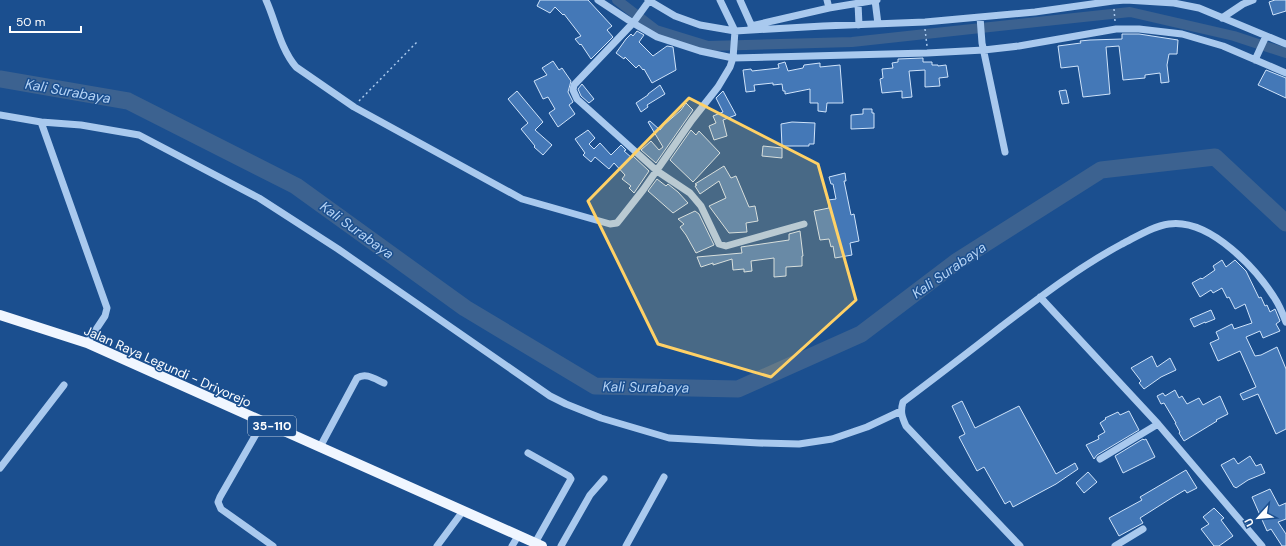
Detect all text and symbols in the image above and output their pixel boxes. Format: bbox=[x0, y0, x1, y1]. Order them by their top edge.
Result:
scale bar bbox=[10, 8, 81, 34]
text: 50 m bbox=[16, 14, 45, 30]
water label: Kali Surabaya bbox=[24, 75, 113, 107]
water label: Kali Surabaya bbox=[317, 197, 398, 263]
water label: Kali Surabaya bbox=[908, 238, 990, 302]
street label: Jalan Raya Legundi - Driyorejo bbox=[81, 322, 254, 411]
water label: Kali Surabaya bbox=[602, 377, 690, 397]
road number: 35-110 bbox=[248, 416, 296, 436]
north arrow bbox=[1238, 498, 1278, 538]
text: U bbox=[1241, 516, 1257, 529]

